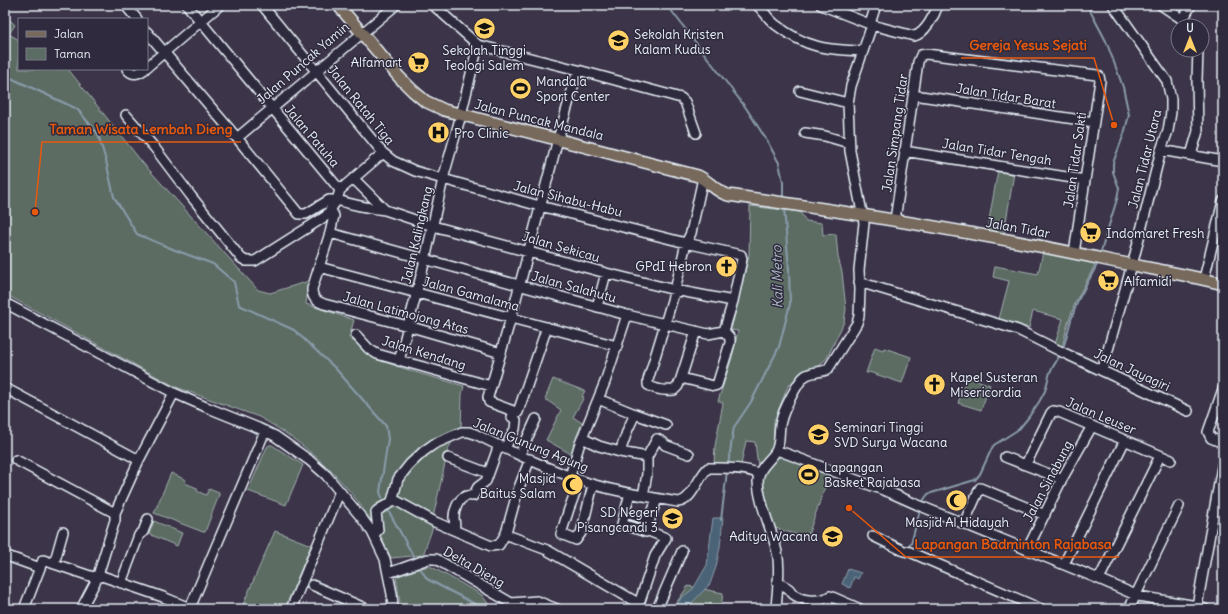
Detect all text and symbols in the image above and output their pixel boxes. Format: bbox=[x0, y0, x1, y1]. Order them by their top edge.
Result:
school or university icon: Sekolah Tinggi Teologi Salem bbox=[471, 15, 497, 41]
legend bbox=[18, 18, 148, 70]
street label: Jalan Puncak Yamin bbox=[253, 18, 353, 108]
north arrow bbox=[1170, 18, 1210, 58]
text: U bbox=[1186, 21, 1194, 35]
text: Jalan bbox=[54, 26, 83, 41]
place label: Sekolah Kristen Kalam Kudus bbox=[634, 26, 724, 58]
school or university icon: Sekolah Kristen Kalam Kudus bbox=[605, 28, 631, 54]
callout: Gereja Yesus Sejati bbox=[961, 32, 1094, 58]
text: Gereja Yesus Sejati bbox=[969, 36, 1087, 54]
place label: Sekolah Tinggi Teologi Salem bbox=[442, 42, 526, 74]
text: Taman bbox=[54, 46, 91, 61]
supermarket icon: Alfamart bbox=[405, 49, 431, 75]
place label: Alfamart bbox=[351, 54, 403, 71]
street label: Jalan Ratah Tiga bbox=[324, 62, 398, 148]
street label: Jalan Simpang Tidar bbox=[878, 72, 912, 193]
place label: Mandala Sport Center bbox=[536, 73, 611, 105]
sports icon: Mandala Sport Center bbox=[507, 75, 533, 101]
street label: Jalan Tidar Barat bbox=[955, 80, 1058, 112]
street label: Jalan Puncak Mandala bbox=[473, 96, 605, 144]
street label: Jalan Patuha bbox=[281, 101, 343, 171]
street label: Jalan Tidar Utara bbox=[1124, 108, 1166, 210]
street label: Jalan Tidar Sakti bbox=[1060, 111, 1090, 209]
callout: Taman Wisata Lembah Dieng bbox=[42, 116, 241, 142]
text: Taman Wisata Lembah Dieng bbox=[49, 120, 233, 138]
hospital icon: Pro Clinic bbox=[426, 120, 452, 146]
place label: Pro Clinic bbox=[454, 125, 509, 142]
street label: Jalan Tidar Tengah bbox=[941, 135, 1054, 169]
street label: Jalan Sihabu-Habu bbox=[512, 177, 625, 221]
street label: Jalan Kalingkang bbox=[398, 185, 436, 285]
street label: Jalan Tidar bbox=[984, 214, 1052, 242]
supermarket icon: Indomaret Fresh bbox=[1078, 220, 1104, 246]
place label: Indomaret Fresh bbox=[1106, 225, 1205, 242]
street label: Jalan Sekicau bbox=[520, 228, 602, 266]
water label: Kali Metro bbox=[767, 244, 787, 309]
church icon: GPdI Hebron bbox=[714, 253, 740, 279]
place label: GPdI Hebron bbox=[635, 258, 712, 275]
street label: Jalan Salahutu bbox=[530, 268, 619, 307]
supermarket icon: Alfamidi bbox=[1095, 268, 1121, 294]
street label: Jalan Gamalama bbox=[421, 273, 521, 315]
place label: Alfamidi bbox=[1124, 273, 1172, 290]
street label: Jalan Latimojong Atas bbox=[341, 288, 471, 338]
street label: Jalan Kendang bbox=[380, 332, 468, 374]
street label: Jalan Jayagiri bbox=[1091, 345, 1173, 395]
place label: Kapel Susteran Misericordia bbox=[950, 369, 1038, 401]
church icon: Kapel Susteran Misericordia bbox=[921, 371, 947, 397]
street label: Jalan Leuser bbox=[1063, 394, 1139, 439]
street label: Jalan Gunung Agung bbox=[471, 414, 591, 476]
place label: Seminari Tinggi SVD Surya Wacana bbox=[834, 419, 947, 451]
school or university icon: Seminari Tinggi SVD Surya Wacana bbox=[805, 421, 831, 447]
street label: Jalan Sinabung bbox=[1019, 437, 1077, 525]
place label: Lapangan Basket Rajabasa bbox=[824, 459, 921, 491]
sports icon: Lapangan Basket Rajabasa bbox=[795, 461, 821, 487]
place label: Masjid Baitus Salam bbox=[480, 470, 556, 502]
mosque icon: Masjid Baitus Salam bbox=[559, 472, 585, 498]
mosque icon: Masjid Al Hidayah bbox=[944, 487, 970, 513]
place label: SD Negeri Pisangcandi 3 bbox=[577, 504, 658, 536]
school or university icon: SD Negeri Pisangcandi 3 bbox=[660, 506, 686, 532]
place label: Masjid Al Hidayah bbox=[905, 514, 1010, 531]
school or university icon: Aditya Wacana bbox=[820, 523, 846, 549]
place label: Aditya Wacana bbox=[729, 528, 818, 545]
callout: Lapangan Badminton Rajabasa bbox=[906, 531, 1119, 557]
text: Lapangan Badminton Rajabasa bbox=[914, 535, 1112, 553]
street label: Delta Dieng bbox=[440, 543, 508, 591]

